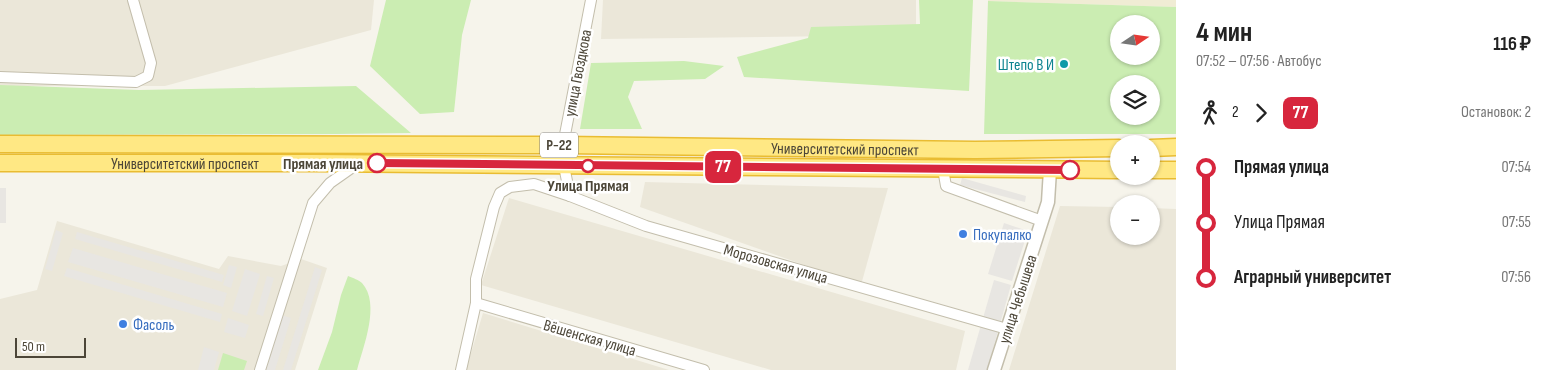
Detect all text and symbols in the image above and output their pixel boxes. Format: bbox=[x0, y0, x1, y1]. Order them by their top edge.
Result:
north arrow bbox=[1110, 15, 1160, 65]
map controls bbox=[1110, 15, 1160, 245]
text: 4 мин bbox=[1196, 16, 1252, 49]
street label: улица Гвоздкова bbox=[561, 28, 596, 119]
text: 116 ₽ bbox=[1493, 33, 1531, 56]
text: 07:52 – 07:56 · Автобус bbox=[1196, 52, 1322, 71]
place label: Штепо В И bbox=[998, 56, 1054, 75]
marker: Штепо В И bbox=[1058, 58, 1070, 70]
button: layers bbox=[1110, 75, 1160, 125]
icon: walk bbox=[1196, 99, 1224, 127]
icon: forward bbox=[1247, 99, 1275, 127]
text: 77 bbox=[1293, 102, 1308, 123]
text: 2 bbox=[1232, 103, 1239, 122]
text: Остановок: 2 bbox=[1461, 103, 1531, 122]
road number: Р-22 bbox=[540, 132, 578, 158]
button: + bbox=[1110, 135, 1160, 185]
street label: Университетский проспект bbox=[771, 140, 920, 160]
line badge: 77 bbox=[700, 151, 746, 183]
marker: Прямая улица bbox=[367, 153, 387, 173]
street label: Университетский проспект bbox=[111, 155, 259, 174]
place label: Прямая улица bbox=[283, 155, 363, 174]
text: 77 bbox=[715, 156, 731, 177]
text: Прямая улица bbox=[1234, 156, 1329, 179]
text: 07:54 bbox=[1501, 158, 1531, 177]
marker: Улица Прямая bbox=[581, 159, 595, 173]
unlabelled marker bbox=[1060, 160, 1080, 180]
place label: Улица Прямая bbox=[547, 177, 629, 196]
button: − bbox=[1110, 195, 1160, 245]
text: Улица Прямая bbox=[1234, 211, 1325, 234]
text: 07:55 bbox=[1502, 213, 1531, 232]
place label: Покупалко bbox=[973, 226, 1032, 245]
marker: Покупалко bbox=[957, 228, 969, 240]
street label: Морозовская улица bbox=[721, 241, 830, 288]
street label: улица Чебышева bbox=[995, 253, 1042, 346]
text: Аграрный университет bbox=[1234, 266, 1391, 289]
text: 07:56 bbox=[1501, 268, 1531, 287]
place label: Фасоль bbox=[133, 316, 175, 335]
street label: Вёшенская улица bbox=[541, 316, 638, 361]
marker: Фасоль bbox=[117, 318, 129, 330]
scale bar bbox=[15, 335, 86, 358]
text: 50 m bbox=[22, 338, 45, 355]

